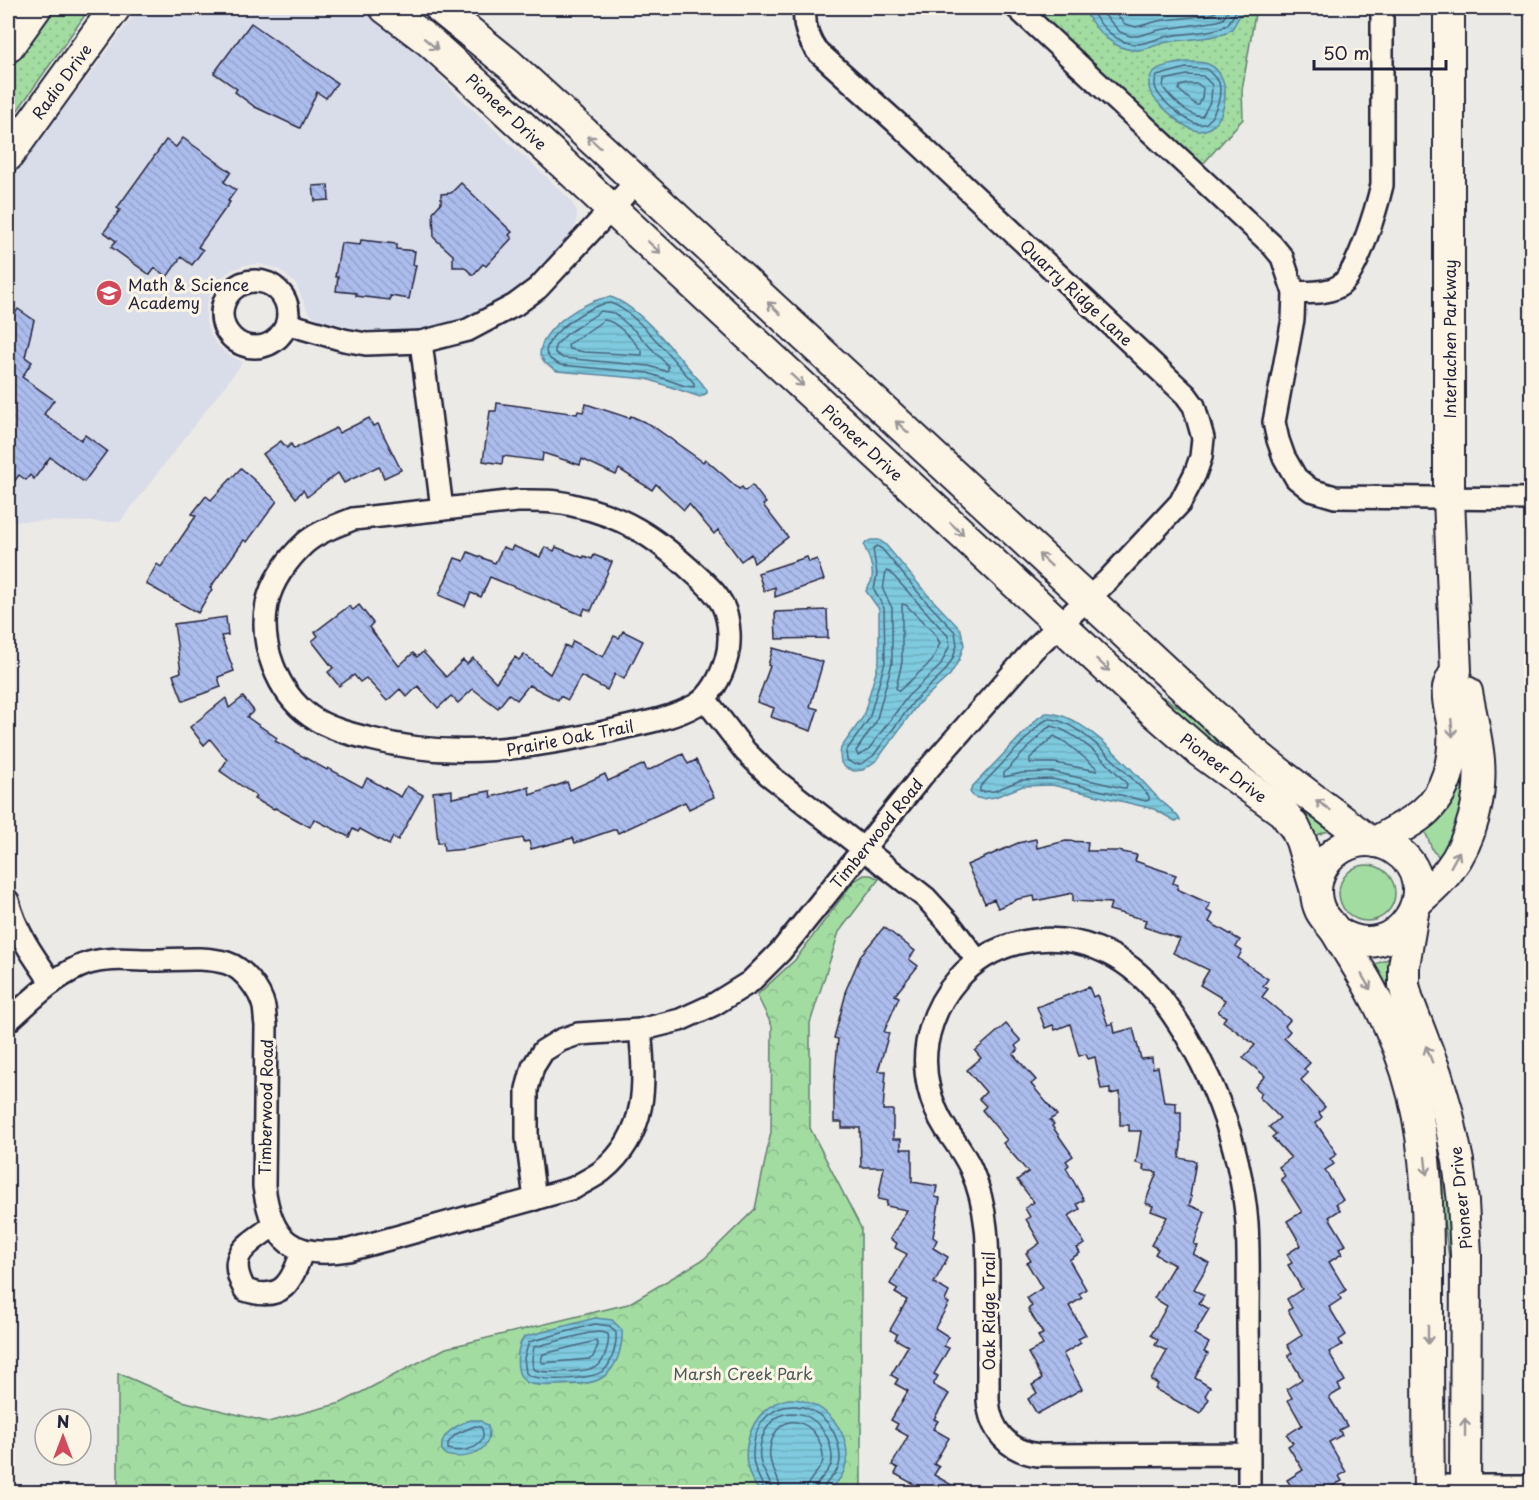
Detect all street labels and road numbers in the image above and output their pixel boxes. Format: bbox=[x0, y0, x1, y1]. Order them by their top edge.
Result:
street label: Radio Drive bbox=[25, 38, 97, 124]
street label: Pioneer Drive bbox=[461, 67, 553, 155]
street label: Quarry Ridge Lane bbox=[1015, 233, 1139, 351]
street label: Interlachen Parkway bbox=[1437, 259, 1461, 419]
street label: Pioneer Drive bbox=[817, 398, 909, 486]
street label: Prairie Oak Trail bbox=[504, 713, 636, 761]
street label: Pioneer Drive bbox=[1176, 726, 1272, 808]
street label: Timberwood Road bbox=[824, 773, 928, 893]
street label: Timberwood Road bbox=[252, 1039, 278, 1175]
street label: Pioneer Drive bbox=[1443, 1146, 1477, 1250]
street label: Oak Ridge Trail bbox=[976, 1251, 1000, 1371]

